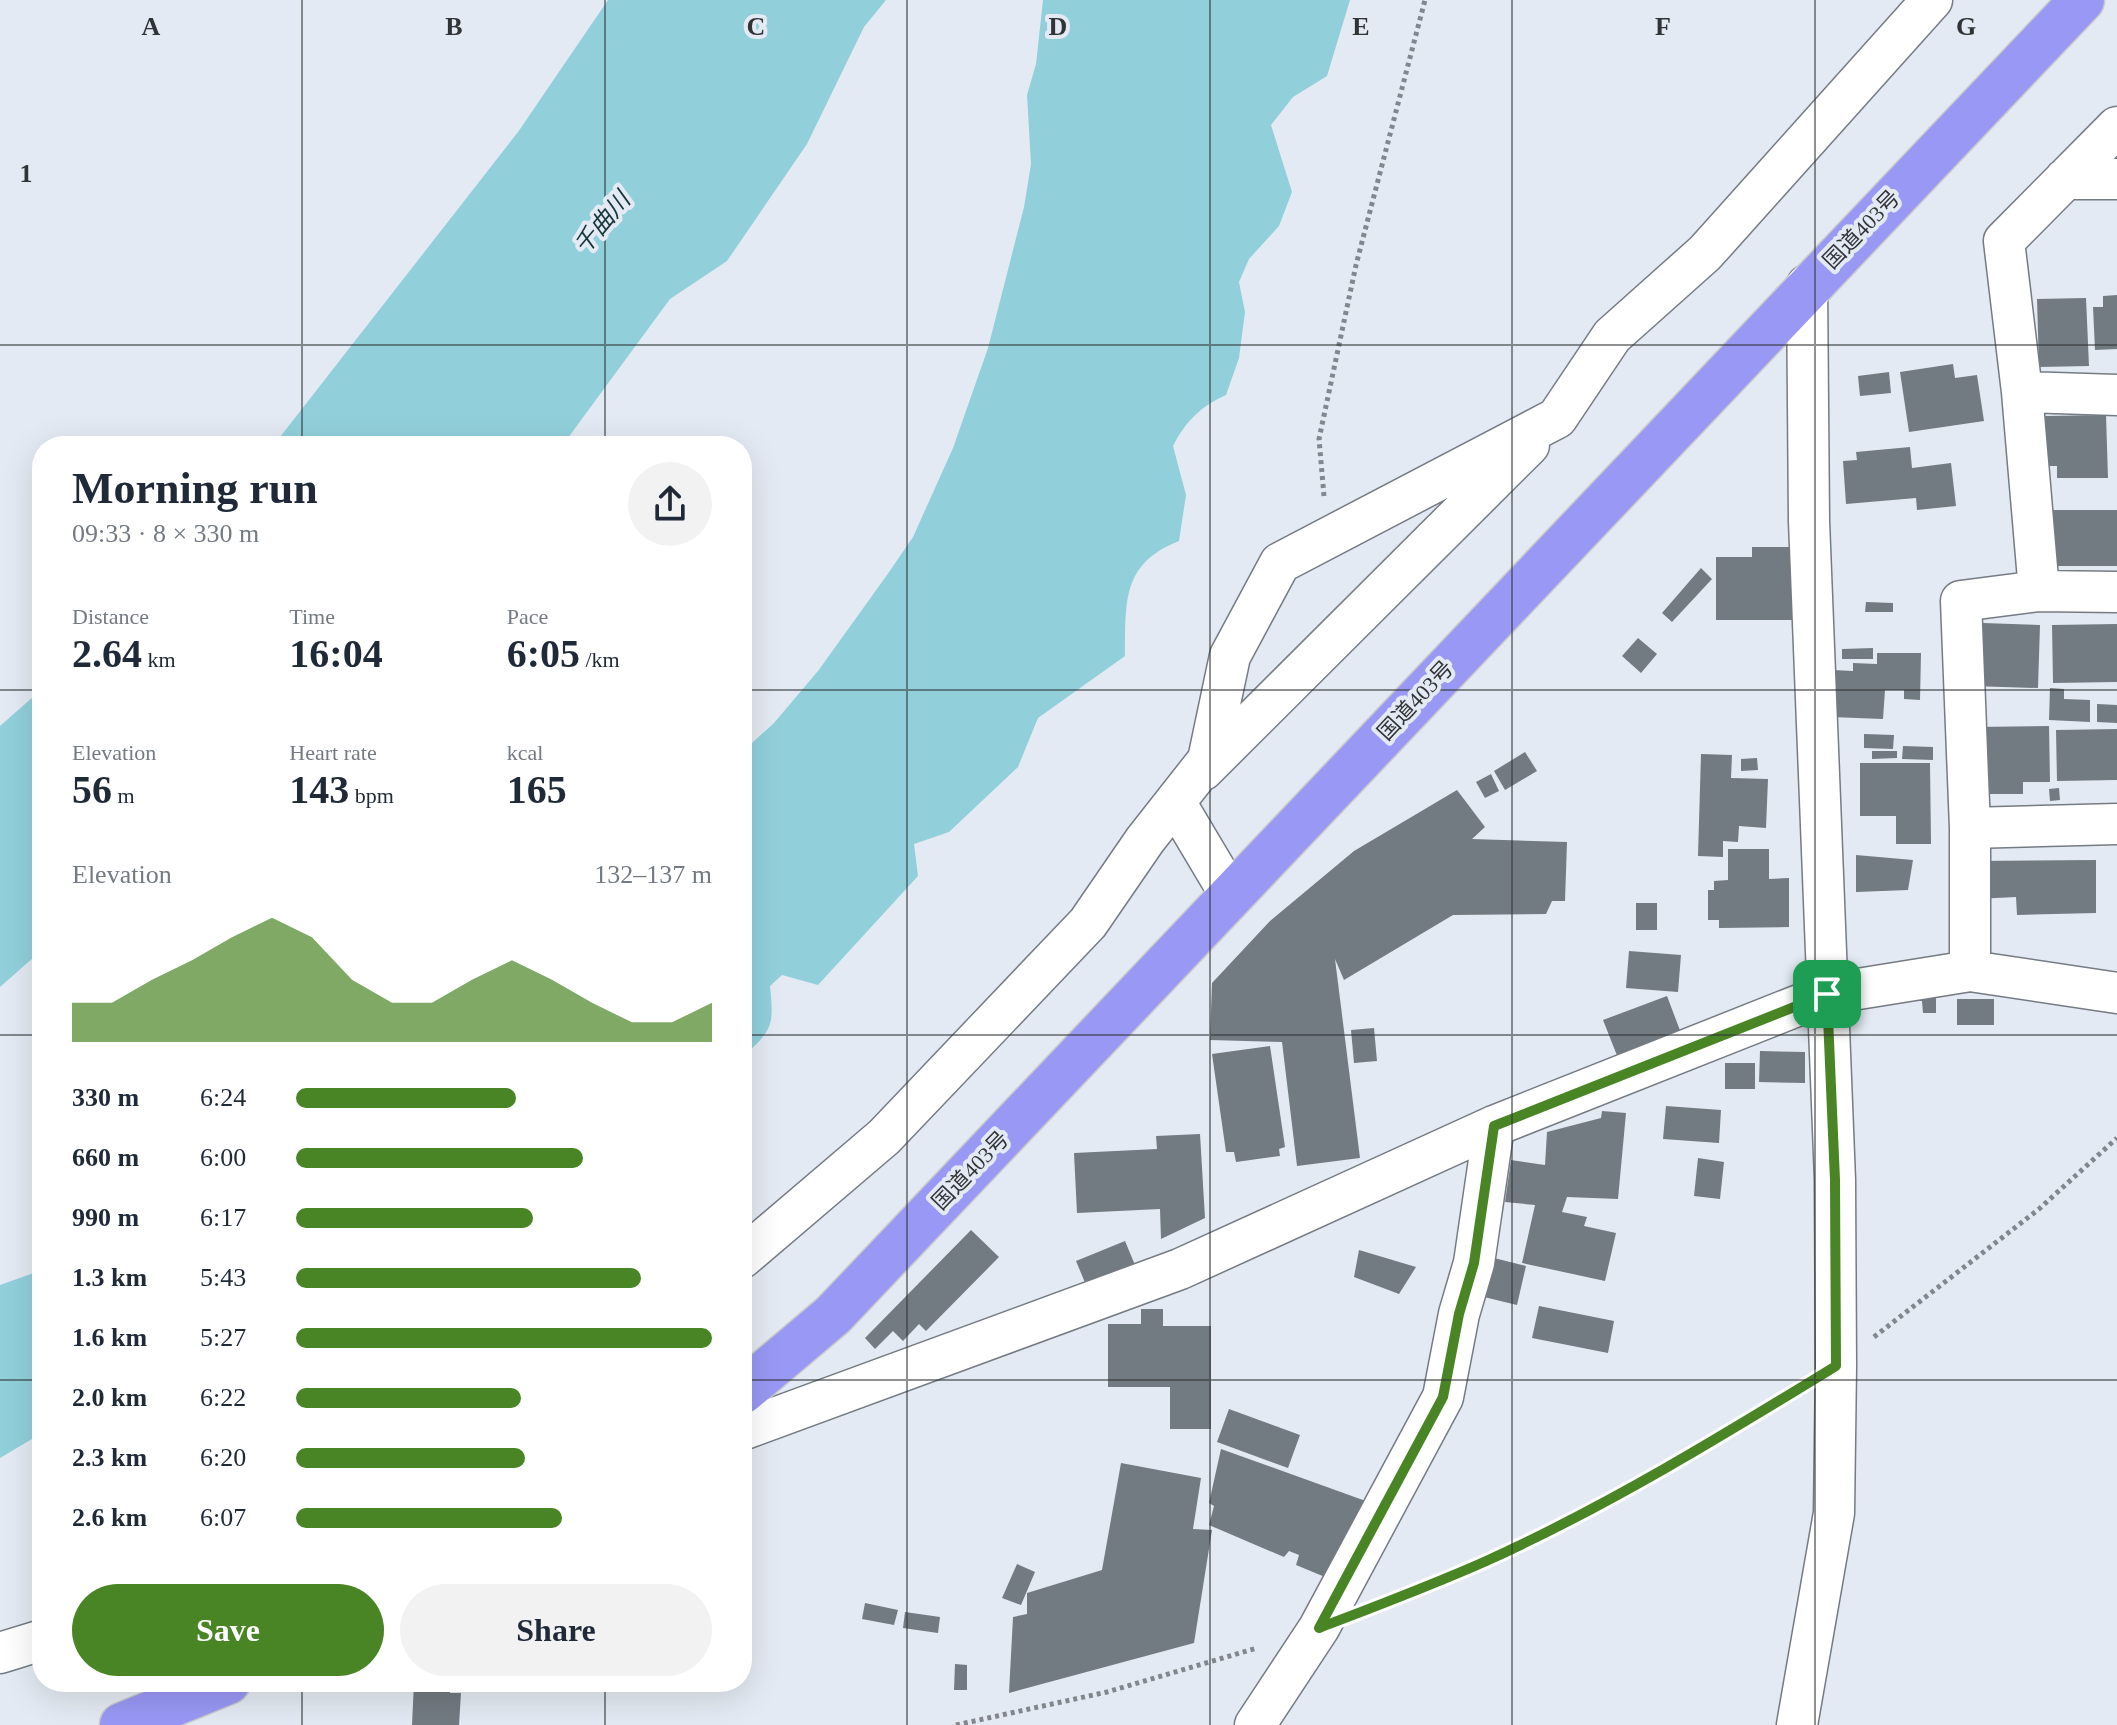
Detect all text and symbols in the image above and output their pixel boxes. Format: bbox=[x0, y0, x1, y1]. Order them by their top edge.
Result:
text: A bbox=[142, 12, 161, 41]
text: B bbox=[445, 12, 463, 41]
text: C bbox=[747, 12, 765, 41]
text: D bbox=[1049, 12, 1067, 41]
text: E bbox=[1352, 12, 1370, 41]
text: F bbox=[1655, 12, 1671, 41]
text: G bbox=[1956, 12, 1976, 41]
text: 1 bbox=[20, 159, 33, 188]
water label: 千曲川 bbox=[569, 185, 637, 259]
street label: 国道403号 bbox=[1818, 185, 1905, 274]
button: share bbox=[628, 462, 712, 546]
text: Morning run bbox=[72, 464, 318, 513]
text: 09:33 · 8 × 330 m bbox=[72, 519, 259, 548]
text: Distance bbox=[72, 604, 149, 629]
text: Time bbox=[289, 604, 335, 629]
text: Pace bbox=[507, 604, 548, 629]
text: 2.64 bbox=[72, 631, 142, 676]
text: 16:04 bbox=[289, 631, 383, 676]
text: 6:05 bbox=[507, 631, 580, 676]
text: km bbox=[142, 647, 176, 672]
text: /km bbox=[580, 647, 620, 672]
street label: 国道403号 bbox=[1372, 656, 1458, 745]
text: Elevation bbox=[72, 740, 156, 765]
text: Heart rate bbox=[289, 740, 377, 765]
text: kcal bbox=[507, 740, 543, 765]
text: 56 bbox=[72, 767, 112, 812]
text: 143 bbox=[289, 767, 349, 812]
text: 165 bbox=[507, 767, 567, 812]
text: m bbox=[112, 783, 135, 808]
text: bpm bbox=[349, 783, 394, 808]
text: Elevation bbox=[72, 860, 172, 889]
text: 132–137 m bbox=[594, 860, 712, 889]
pin bbox=[1793, 960, 1861, 1028]
icon: arrive bbox=[1805, 972, 1849, 1016]
text: 330 m bbox=[72, 1083, 139, 1112]
text: 6:24 bbox=[200, 1083, 246, 1112]
street label: 国道403号 bbox=[927, 1126, 1014, 1215]
text: 660 m bbox=[72, 1143, 139, 1172]
text: 6:00 bbox=[200, 1143, 246, 1172]
text: 990 m bbox=[72, 1203, 139, 1232]
text: 6:17 bbox=[200, 1203, 246, 1232]
text: 1.3 km bbox=[72, 1263, 147, 1292]
text: 5:43 bbox=[200, 1263, 246, 1292]
text: 1.6 km bbox=[72, 1323, 147, 1352]
text: 5:27 bbox=[200, 1323, 246, 1352]
text: 2.0 km bbox=[72, 1383, 147, 1412]
text: 6:22 bbox=[200, 1383, 246, 1412]
text: 2.3 km bbox=[72, 1443, 147, 1472]
text: 6:20 bbox=[200, 1443, 246, 1472]
text: 2.6 km bbox=[72, 1503, 147, 1532]
text: 6:07 bbox=[200, 1503, 246, 1532]
button: Save bbox=[72, 1584, 384, 1676]
button: Share bbox=[400, 1584, 712, 1676]

